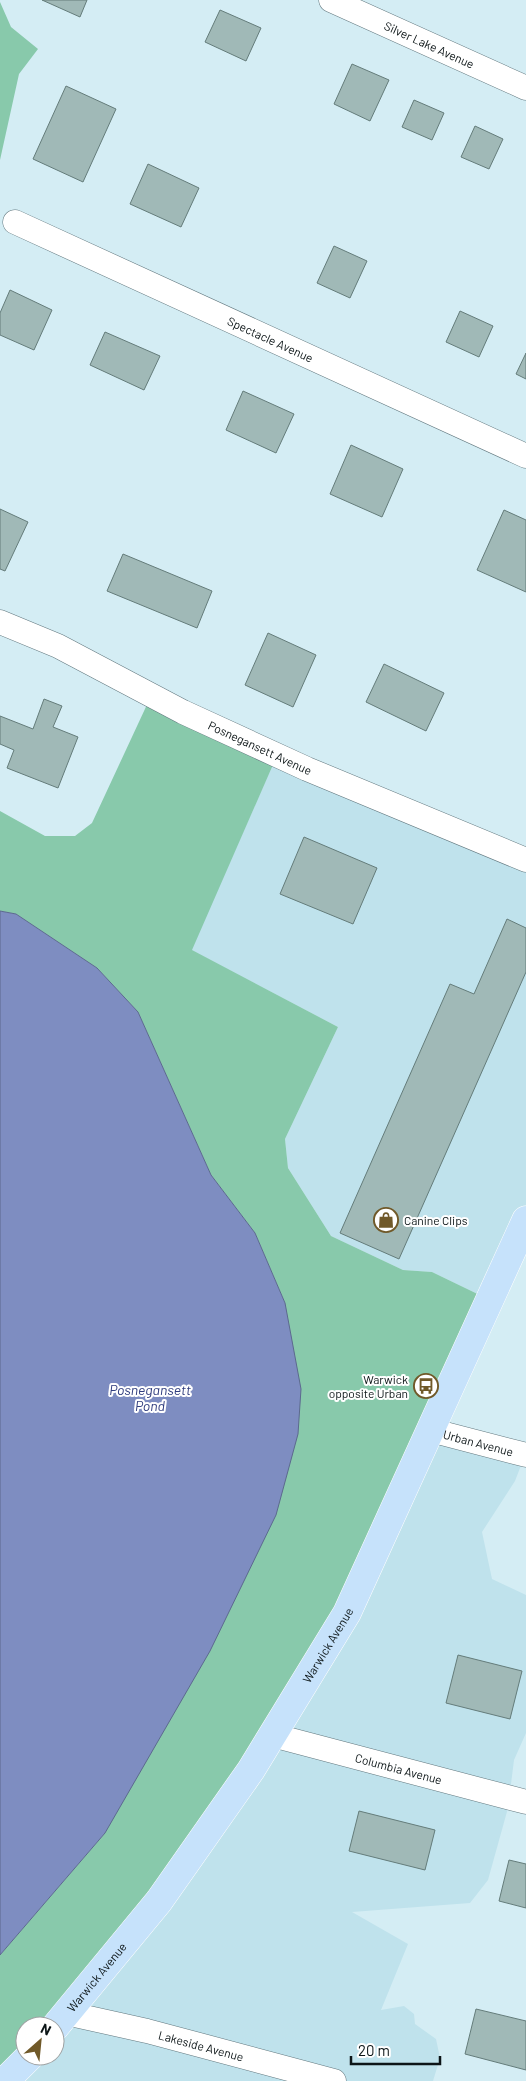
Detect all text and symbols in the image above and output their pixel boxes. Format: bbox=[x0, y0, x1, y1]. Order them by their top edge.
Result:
street label: Silver Lake Avenue bbox=[382, 18, 477, 71]
street label: Spectacle Avenue bbox=[225, 313, 316, 365]
street label: Posnegansett Avenue bbox=[206, 718, 314, 777]
shop icon: Canine Clips bbox=[373, 1207, 399, 1233]
place label: Canine Clips bbox=[404, 1213, 468, 1227]
place label: Warwick opposite Urban bbox=[329, 1372, 408, 1400]
bus stop icon: Warwick opposite Urban bbox=[413, 1373, 439, 1399]
water label: Posnegansett Pond bbox=[109, 1381, 191, 1414]
street label: Urban Avenue bbox=[442, 1427, 515, 1458]
street label: Warwick Avenue bbox=[299, 1605, 356, 1685]
street label: Columbia Avenue bbox=[354, 1750, 444, 1787]
street label: Warwick Avenue bbox=[64, 1939, 129, 2014]
north arrow bbox=[15, 2016, 65, 2066]
text: N bbox=[38, 2019, 54, 2039]
street label: Lakeside Avenue bbox=[157, 2027, 245, 2064]
scale bar bbox=[351, 2034, 440, 2066]
text: 20 m bbox=[358, 2041, 390, 2059]

